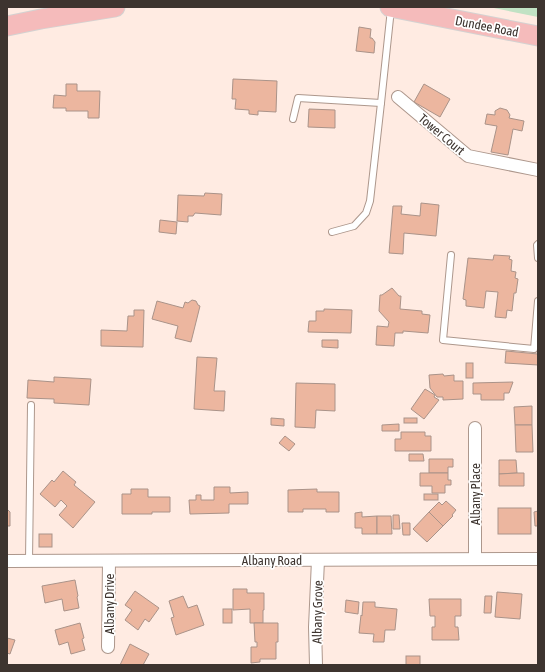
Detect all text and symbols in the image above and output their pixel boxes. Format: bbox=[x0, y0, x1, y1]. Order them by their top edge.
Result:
street label: Dundee Road bbox=[454, 13, 520, 40]
street label: Tower Court bbox=[416, 111, 468, 158]
street label: Albany Place bbox=[468, 463, 483, 525]
street label: Albany Road bbox=[242, 553, 302, 568]
street label: Albany Drive bbox=[102, 574, 117, 634]
street label: Albany Grove bbox=[309, 580, 326, 644]

